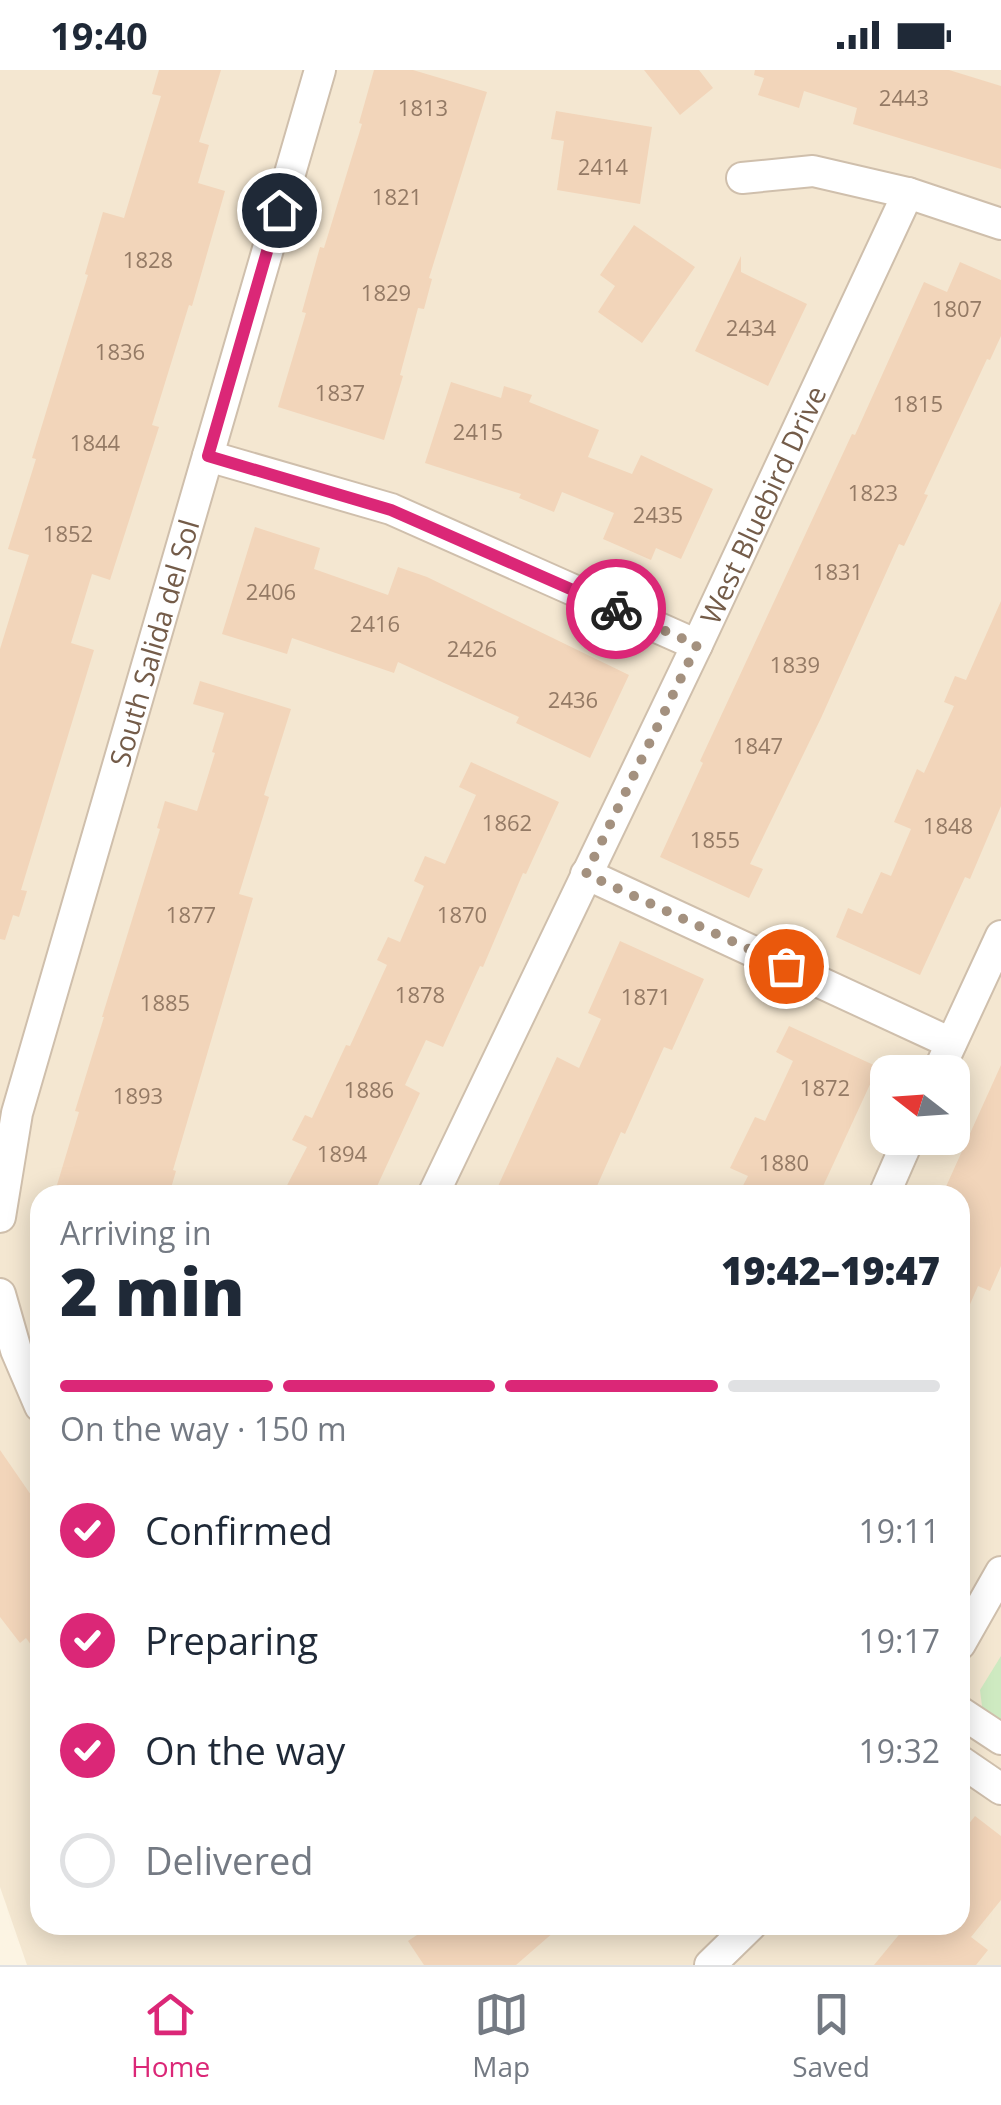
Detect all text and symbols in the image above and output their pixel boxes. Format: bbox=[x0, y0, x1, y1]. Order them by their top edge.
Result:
text: 19:40 bbox=[50, 9, 148, 61]
house number: 2443 bbox=[879, 82, 929, 112]
house number: 1813 bbox=[398, 92, 448, 122]
house number: 2414 bbox=[578, 151, 629, 181]
pin bbox=[237, 168, 322, 253]
house number: 1821 bbox=[372, 181, 422, 211]
icon: home bbox=[252, 183, 307, 238]
house number: 1828 bbox=[123, 244, 173, 274]
house number: 1829 bbox=[361, 277, 411, 307]
house number: 1807 bbox=[932, 293, 982, 323]
house number: 2434 bbox=[726, 312, 777, 342]
house number: 1836 bbox=[95, 336, 145, 366]
house number: 1837 bbox=[315, 377, 365, 407]
street label: West Bluebird Drive bbox=[691, 379, 835, 630]
house number: 1815 bbox=[893, 388, 943, 418]
house number: 2415 bbox=[453, 416, 503, 446]
house number: 1844 bbox=[70, 427, 121, 457]
house number: 1823 bbox=[848, 477, 898, 507]
house number: 2435 bbox=[633, 499, 683, 529]
street label: South Salida del Sol bbox=[100, 515, 207, 771]
house number: 1852 bbox=[43, 518, 93, 548]
house number: 1831 bbox=[813, 556, 863, 586]
courier bbox=[566, 559, 666, 659]
house number: 2406 bbox=[246, 576, 296, 606]
icon: bike bbox=[589, 582, 644, 637]
house number: 2416 bbox=[350, 608, 400, 638]
house number: 2426 bbox=[447, 633, 497, 663]
house number: 1839 bbox=[770, 649, 820, 679]
house number: 2436 bbox=[548, 684, 598, 714]
house number: 1847 bbox=[733, 730, 783, 760]
house number: 1862 bbox=[482, 807, 532, 837]
house number: 1848 bbox=[923, 810, 973, 840]
house number: 1855 bbox=[690, 824, 740, 854]
house number: 1877 bbox=[166, 899, 216, 929]
house number: 1870 bbox=[437, 899, 487, 929]
pin bbox=[744, 924, 829, 1009]
icon: bag bbox=[759, 939, 814, 994]
house number: 1878 bbox=[395, 979, 445, 1009]
house number: 1871 bbox=[621, 981, 671, 1011]
house number: 1885 bbox=[140, 987, 190, 1017]
north arrow bbox=[870, 1055, 970, 1155]
map controls bbox=[870, 1055, 970, 1155]
house number: 1872 bbox=[800, 1072, 850, 1102]
house number: 1886 bbox=[344, 1074, 394, 1104]
house number: 1893 bbox=[113, 1080, 163, 1110]
house number: 1894 bbox=[317, 1138, 368, 1168]
house number: 1880 bbox=[759, 1147, 809, 1177]
text: Arriving in bbox=[60, 1211, 212, 1254]
text: 19:42–19:47 bbox=[721, 1244, 940, 1296]
text: 2 min bbox=[60, 1247, 245, 1335]
text: On the way · 150 m bbox=[60, 1407, 347, 1450]
icon: check bbox=[60, 1503, 115, 1558]
text: Confirmed bbox=[145, 1504, 333, 1556]
text: 19:11 bbox=[858, 1509, 940, 1552]
icon: check bbox=[60, 1613, 115, 1668]
text: Preparing bbox=[145, 1614, 318, 1666]
text: 19:17 bbox=[858, 1619, 940, 1662]
icon: check bbox=[60, 1723, 115, 1778]
text: On the way bbox=[145, 1724, 345, 1776]
text: 19:32 bbox=[858, 1729, 940, 1772]
text: Delivered bbox=[145, 1834, 314, 1886]
tab: Home bbox=[131, 1987, 210, 2085]
tab: Map bbox=[472, 1987, 530, 2085]
tab: Saved bbox=[792, 1987, 870, 2085]

